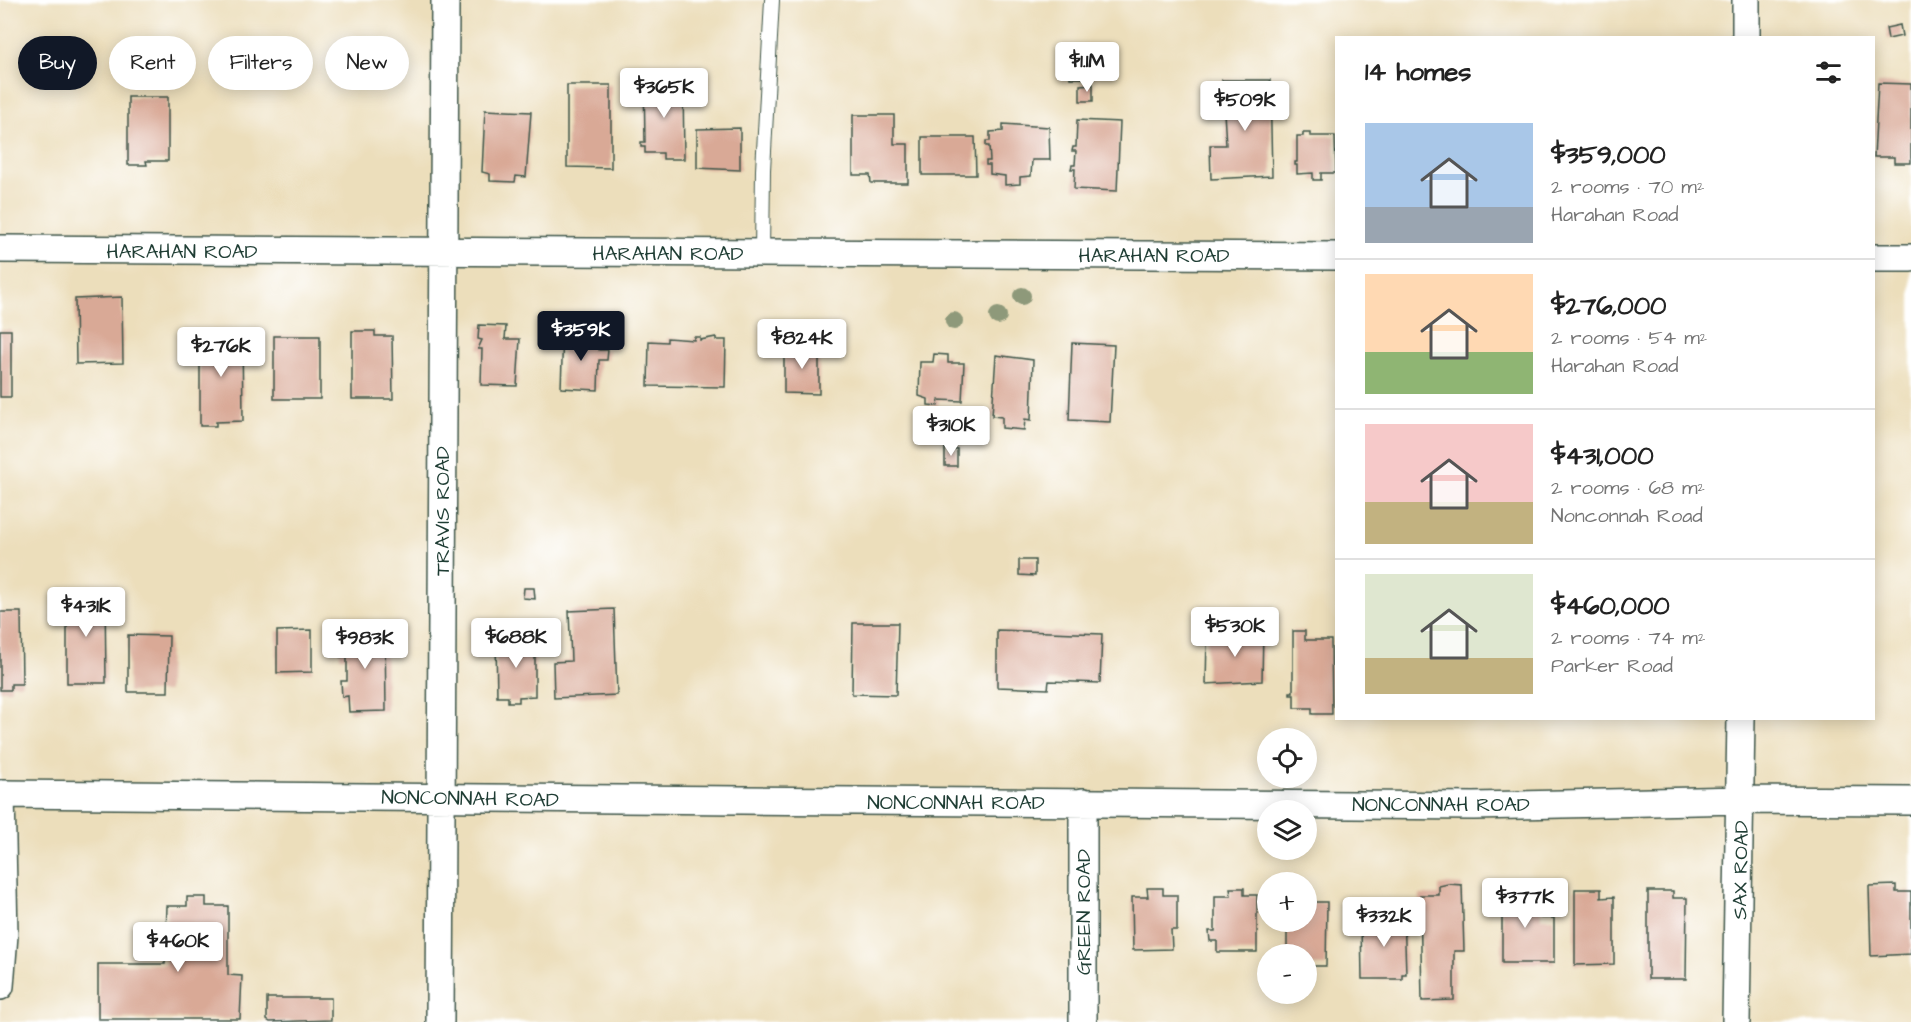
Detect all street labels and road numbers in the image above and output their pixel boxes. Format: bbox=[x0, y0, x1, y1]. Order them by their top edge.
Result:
street label: HARAHAN ROAD bbox=[107, 238, 257, 266]
street label: HARAHAN ROAD bbox=[593, 240, 743, 268]
street label: HARAHAN ROAD bbox=[1079, 242, 1229, 270]
street label: TRAVIS ROAD bbox=[429, 446, 457, 576]
street label: NONCONNAH ROAD bbox=[381, 783, 559, 815]
street label: NONCONNAH ROAD bbox=[867, 789, 1045, 817]
street label: NONCONNAH ROAD bbox=[1352, 791, 1530, 819]
street label: SAX ROAD bbox=[1726, 820, 1756, 920]
street label: GREEN ROAD bbox=[1070, 849, 1098, 975]

